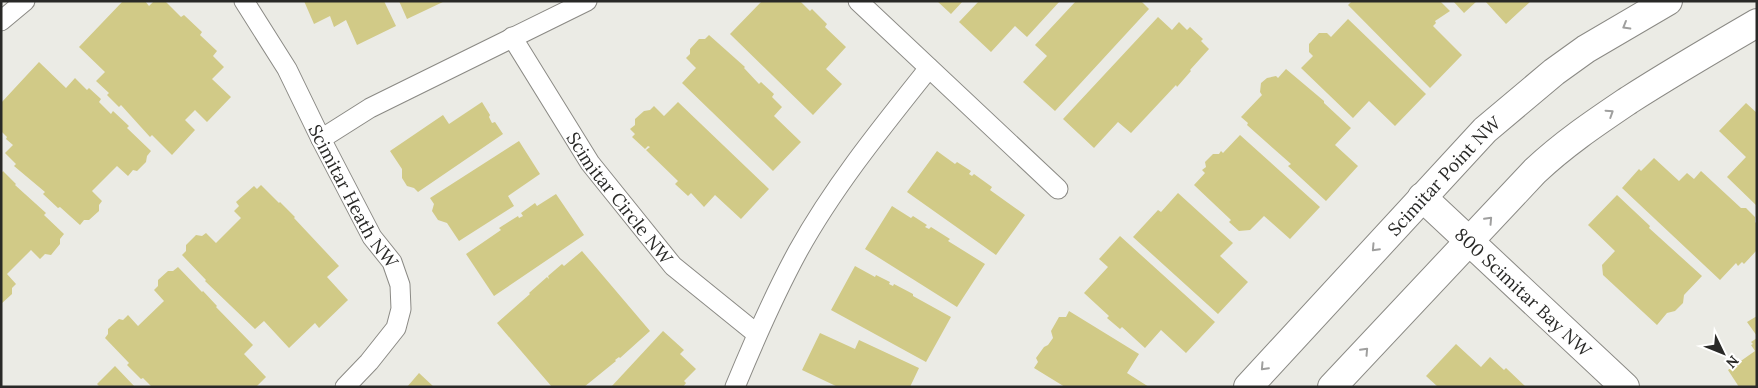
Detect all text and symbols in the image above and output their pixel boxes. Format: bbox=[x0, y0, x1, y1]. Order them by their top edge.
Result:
one-way arrow bbox=[1622, 20, 1631, 30]
street label: Scimitar Point NW bbox=[1382, 110, 1506, 240]
one-way arrow bbox=[1604, 110, 1614, 119]
street label: Scimitar Heath NW bbox=[304, 120, 404, 273]
street label: Scimitar Circle NW bbox=[562, 127, 679, 269]
one-way arrow bbox=[1483, 217, 1492, 226]
street label: 800 Scimitar Bay NW bbox=[1450, 223, 1597, 362]
one-way arrow bbox=[1372, 243, 1381, 252]
north arrow bbox=[1698, 328, 1748, 378]
one-way arrow bbox=[1359, 348, 1368, 357]
text: N bbox=[1722, 352, 1743, 372]
one-way arrow bbox=[1261, 362, 1270, 371]

